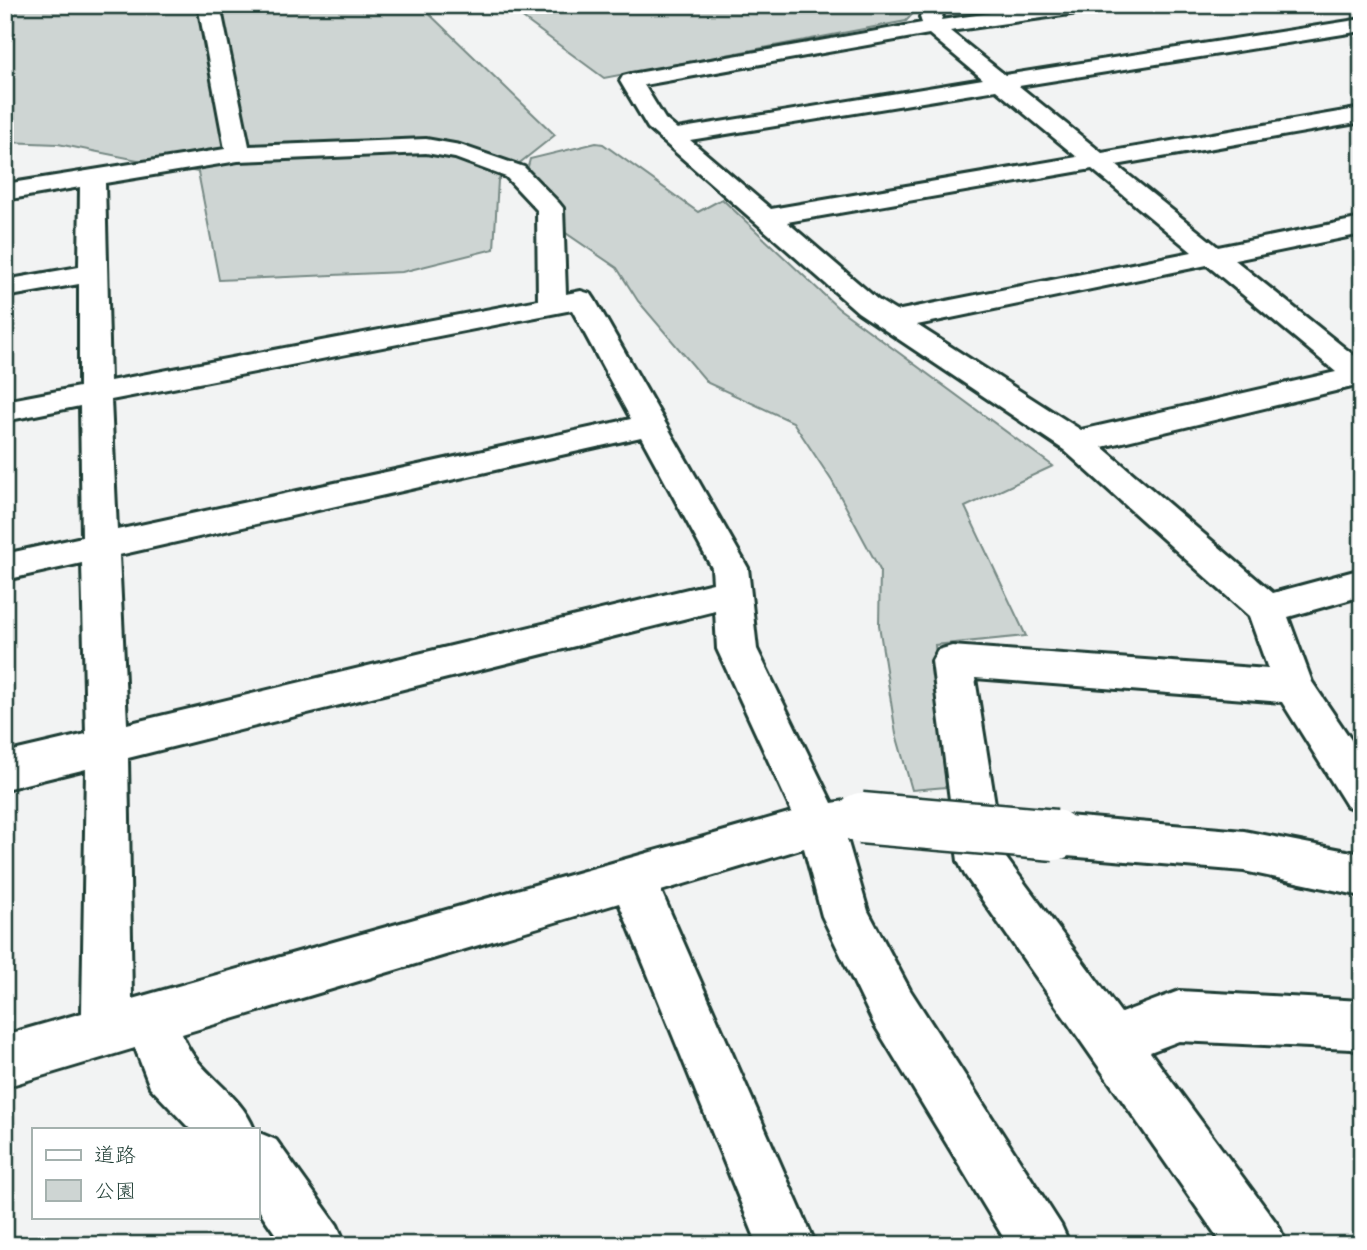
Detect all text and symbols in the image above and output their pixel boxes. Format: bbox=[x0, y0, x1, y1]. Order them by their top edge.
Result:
legend bbox=[32, 1128, 259, 1218]
text: 道路 bbox=[94, 1140, 136, 1173]
text: 公園 bbox=[94, 1176, 136, 1209]

